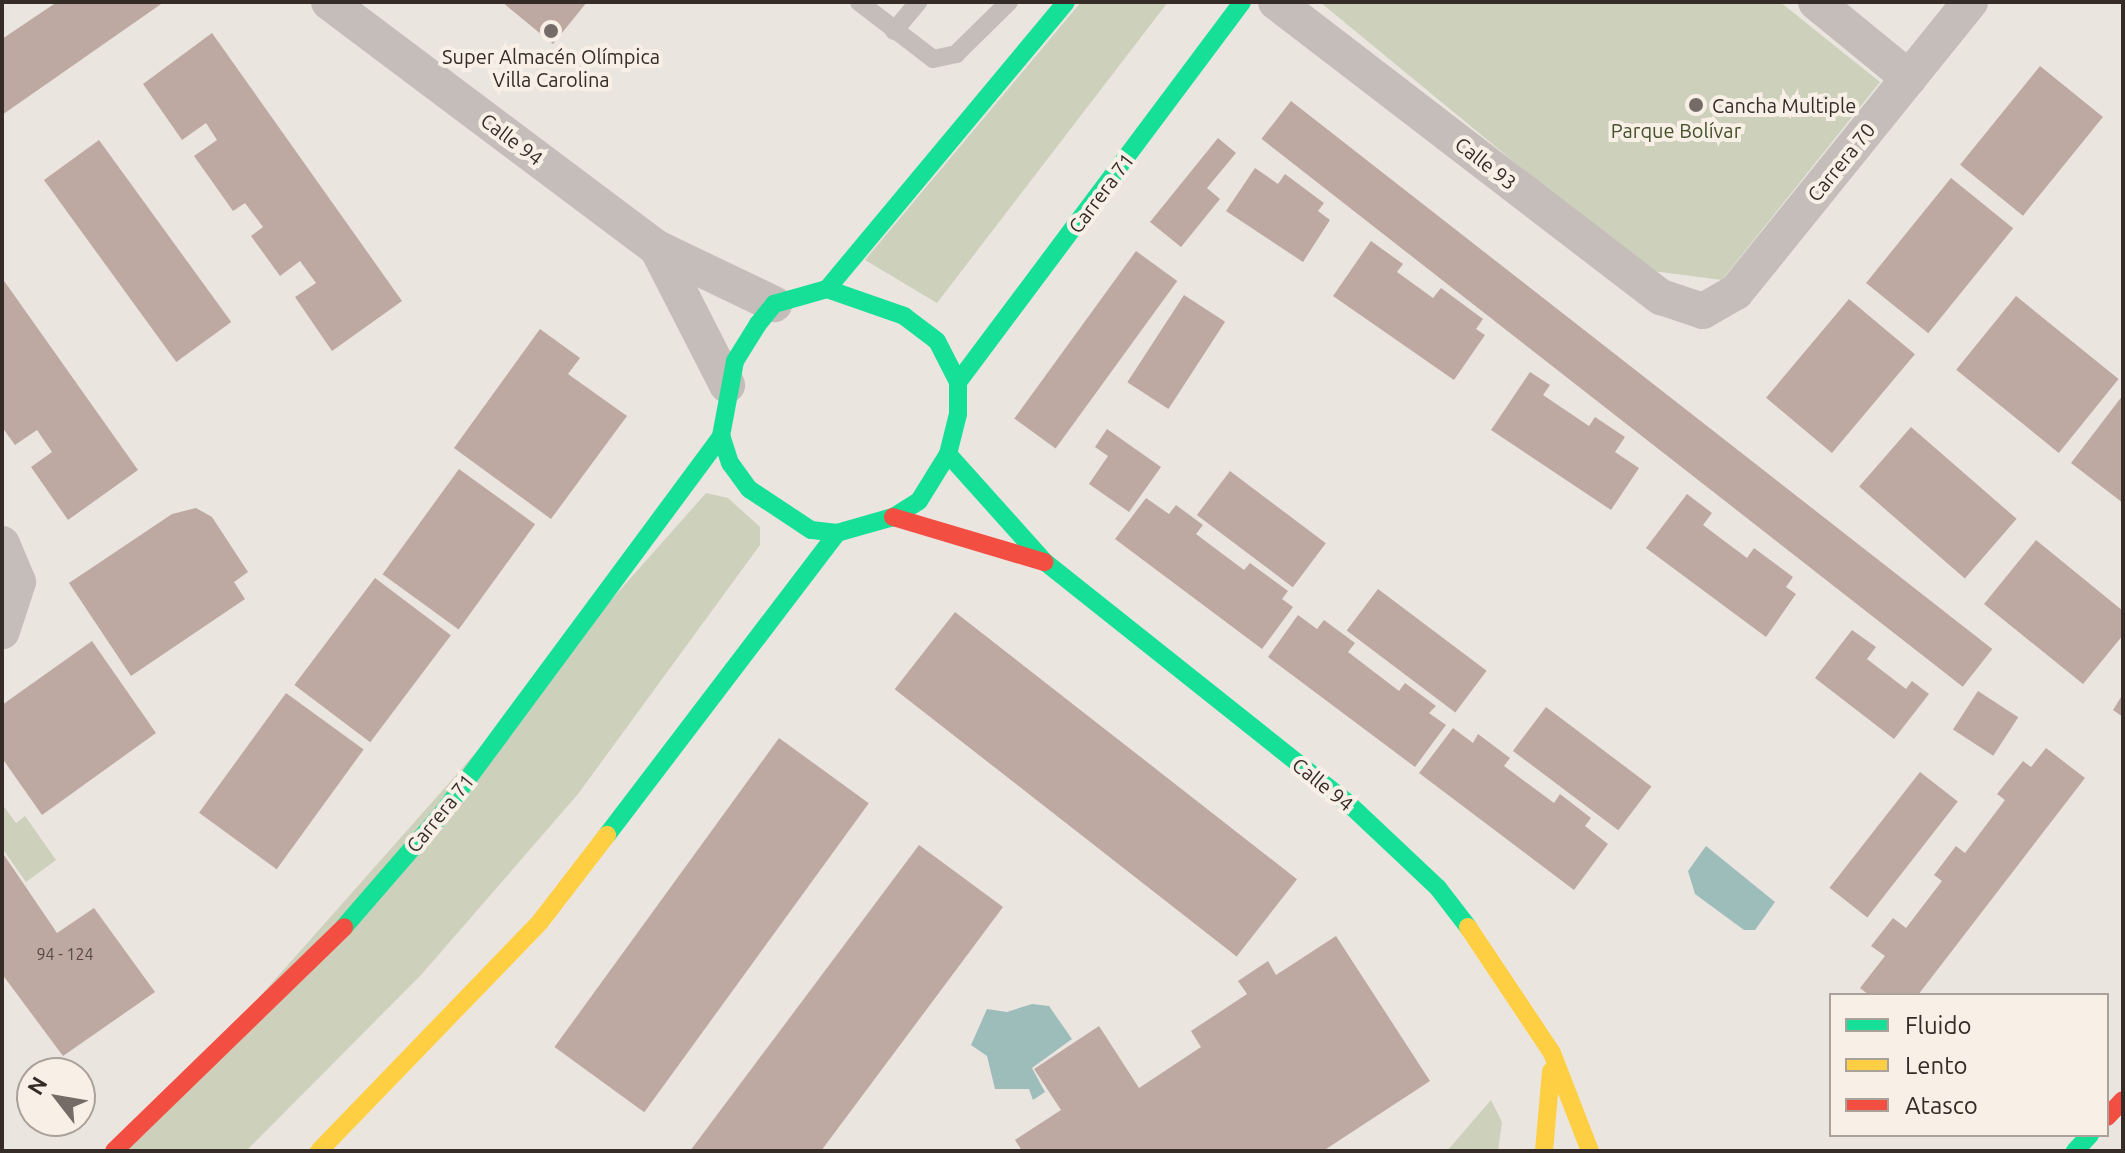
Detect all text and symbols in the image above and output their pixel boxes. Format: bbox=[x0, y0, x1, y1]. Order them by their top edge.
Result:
marker: Super Almacén Olímpica Villa Carolina bbox=[542, 22, 560, 40]
place label: Super Almacén Olímpica Villa Carolina bbox=[442, 44, 660, 91]
place label: Cancha Multiple bbox=[1712, 93, 1856, 117]
marker: Cancha Multiple bbox=[1687, 96, 1705, 114]
street label: Calle 94 bbox=[476, 108, 548, 170]
park label: Parque Bolívar bbox=[1611, 118, 1741, 142]
street label: Carrera 70 bbox=[1802, 118, 1880, 206]
street label: Calle 93 bbox=[1451, 132, 1521, 194]
street label: Carrera 71 bbox=[1063, 148, 1139, 238]
street label: Calle 94 bbox=[1288, 752, 1358, 816]
street label: Carrera 71 bbox=[401, 769, 479, 857]
house number: 94 - 124 bbox=[36, 944, 94, 964]
legend bbox=[1829, 993, 2109, 1137]
text: Fluido bbox=[1905, 1012, 1972, 1039]
text: Lento bbox=[1905, 1052, 1968, 1079]
north arrow bbox=[16, 1057, 96, 1137]
text: N bbox=[22, 1072, 52, 1099]
text: Atasco bbox=[1905, 1092, 1978, 1119]

